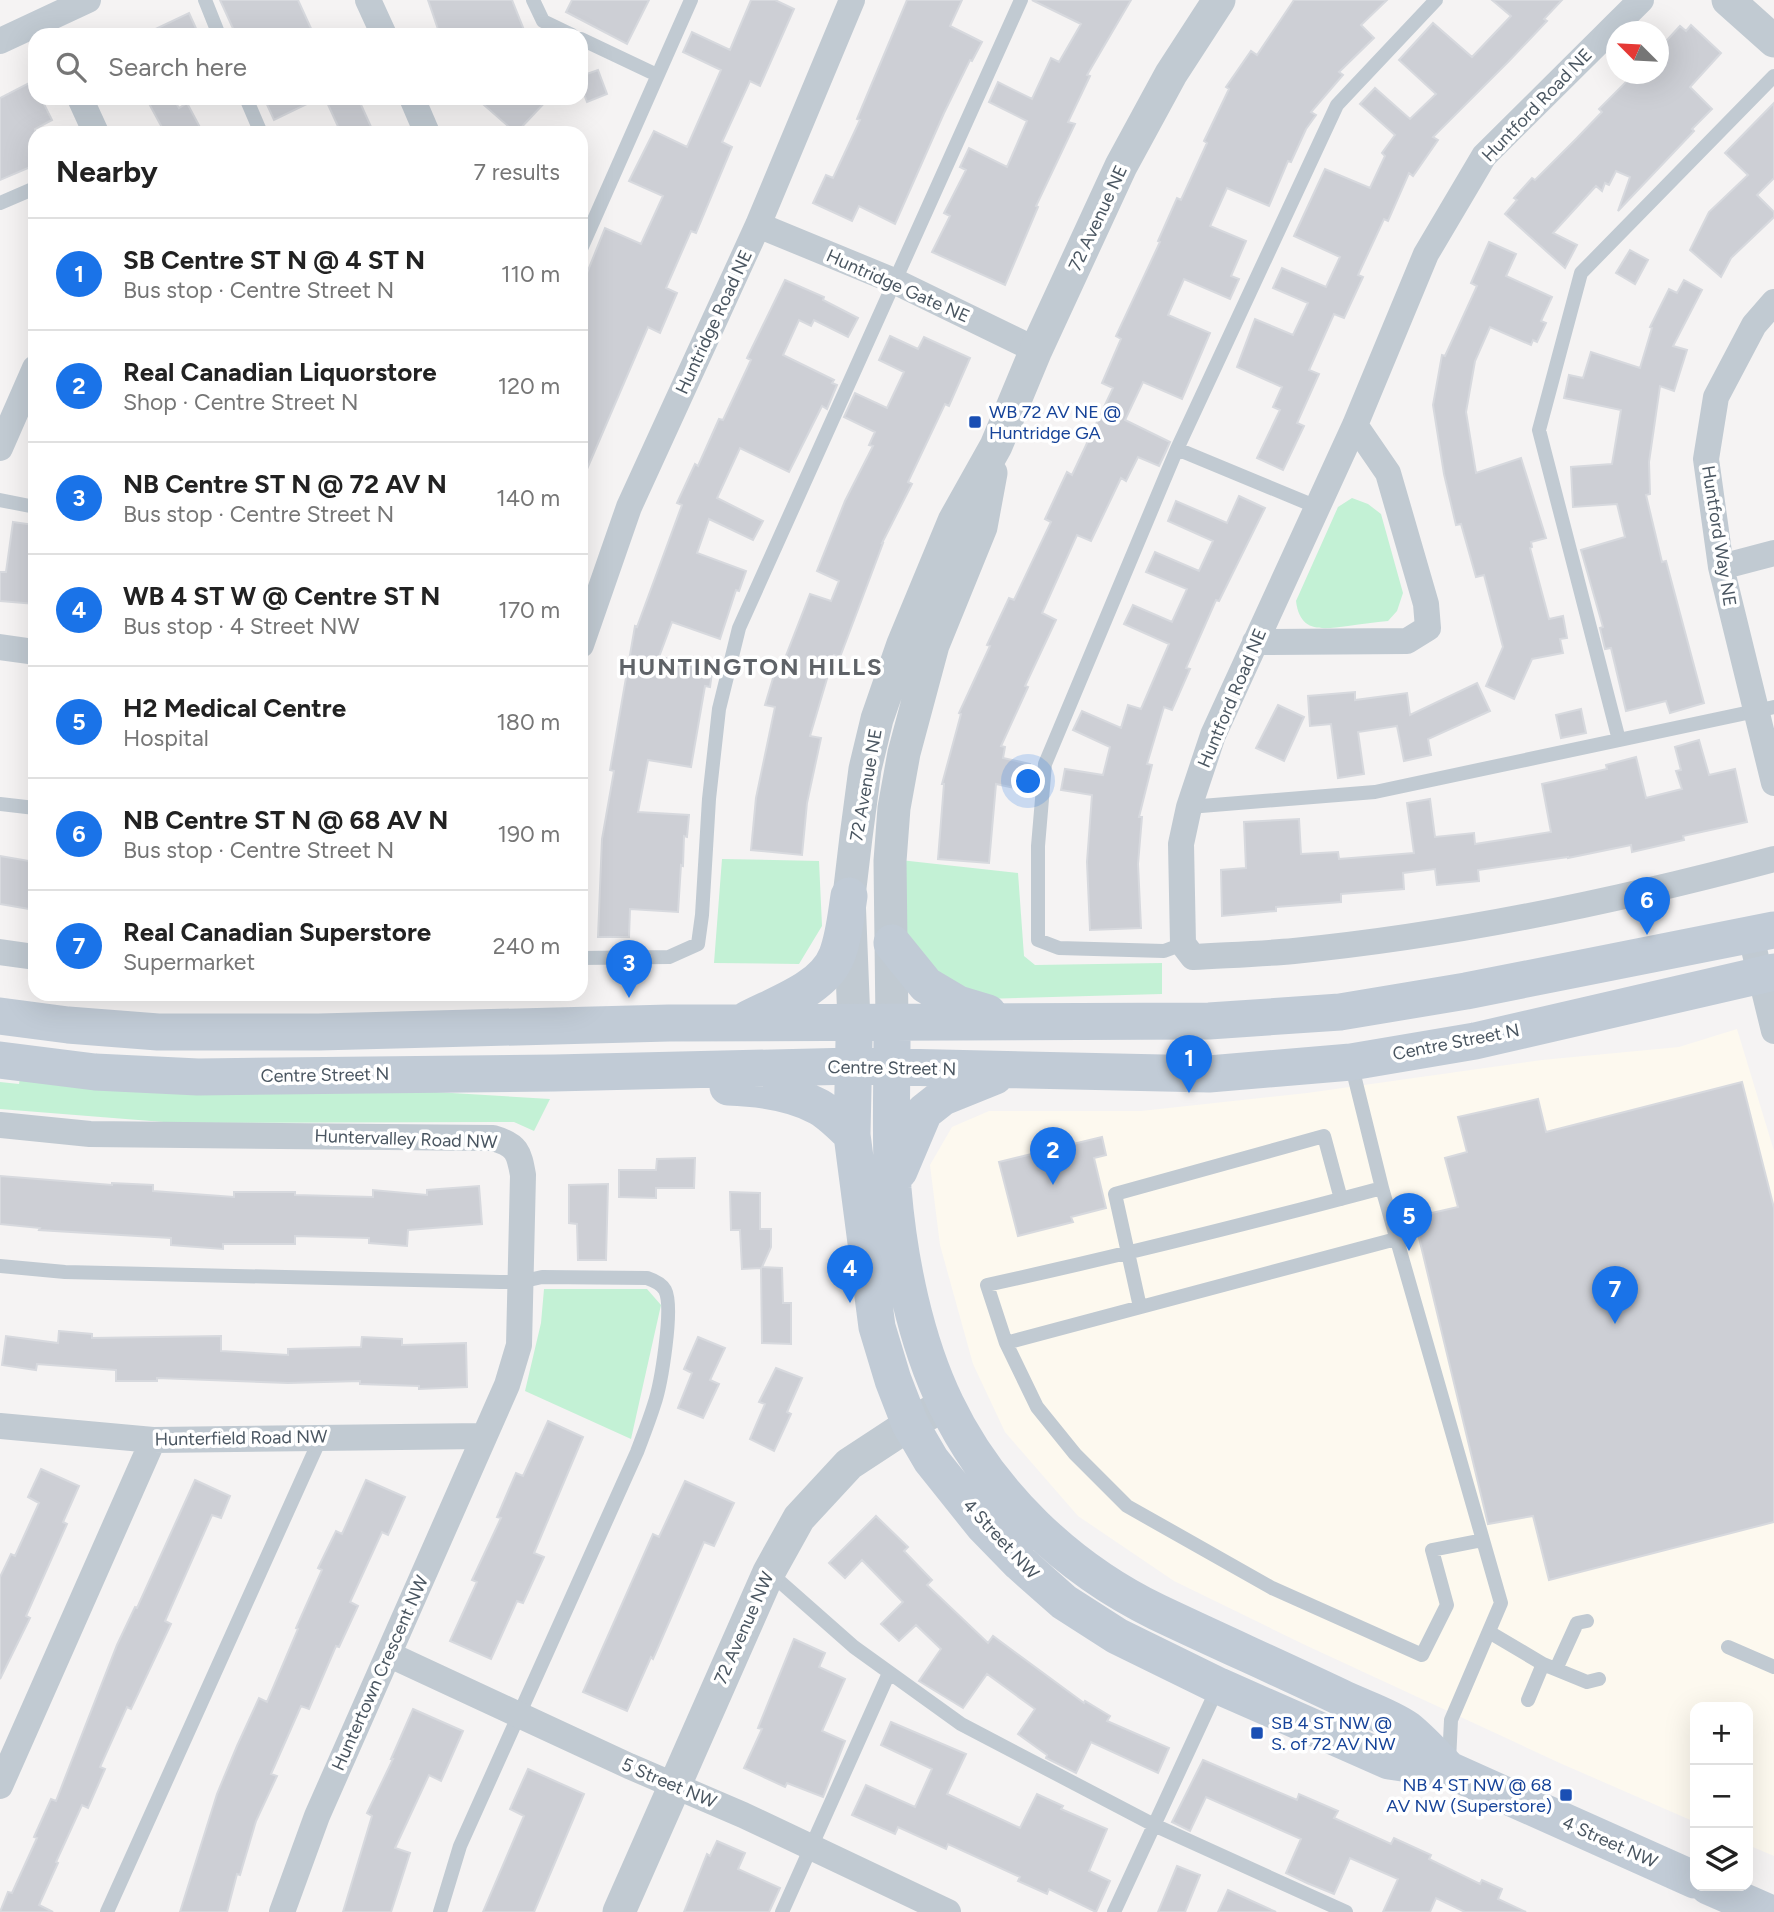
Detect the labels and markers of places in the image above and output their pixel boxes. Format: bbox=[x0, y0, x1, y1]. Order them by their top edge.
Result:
place label: WB 72 AV NE @ Huntridge GA bbox=[989, 401, 1121, 444]
marker: WB 72 AV NE @ Huntridge GA bbox=[967, 414, 983, 430]
pin: 6 bbox=[1624, 877, 1670, 935]
pin: 3 bbox=[606, 940, 652, 998]
pin: 1 bbox=[1166, 1035, 1212, 1093]
pin: 2 bbox=[1030, 1127, 1076, 1185]
pin: 5 bbox=[1386, 1193, 1432, 1251]
pin: 4 bbox=[827, 1245, 873, 1303]
pin: 7 bbox=[1592, 1266, 1638, 1324]
place label: SB 4 ST NW @ S. of 72 AV NW bbox=[1271, 1712, 1396, 1755]
marker: SB 4 ST NW @ S. of 72 AV NW bbox=[1249, 1725, 1265, 1741]
place label: NB 4 ST NW @ 68 AV NW (Superstore) bbox=[1386, 1774, 1552, 1817]
marker: NB 4 ST NW @ 68 AV NW (Superstore) bbox=[1558, 1787, 1574, 1803]

